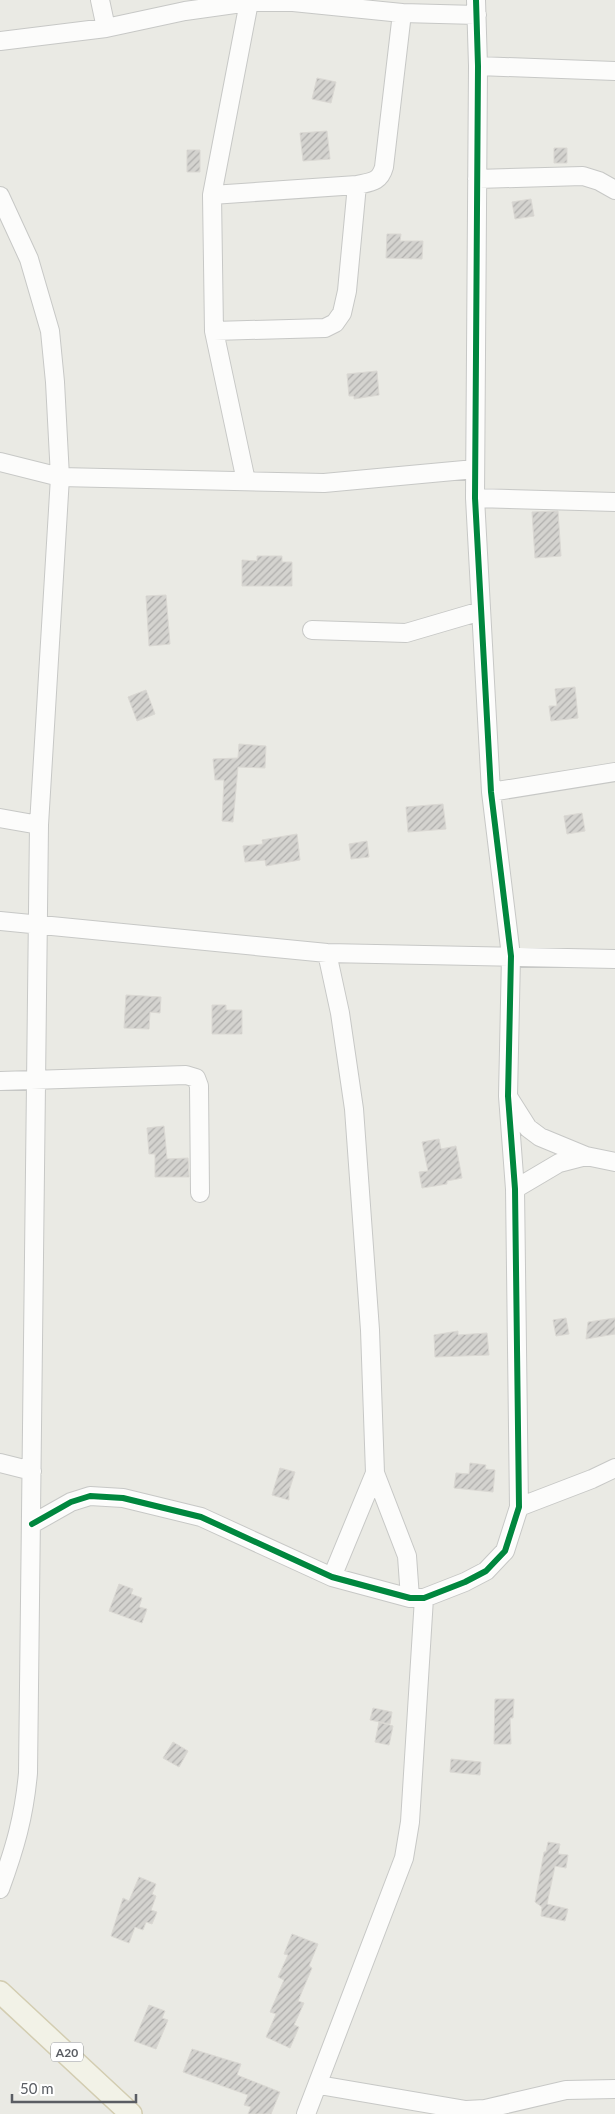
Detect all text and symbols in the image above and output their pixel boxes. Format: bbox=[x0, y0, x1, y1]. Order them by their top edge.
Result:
road number: A20 bbox=[51, 2042, 83, 2062]
scale bar bbox=[12, 2072, 136, 2104]
text: 50 m bbox=[20, 2079, 54, 2097]

